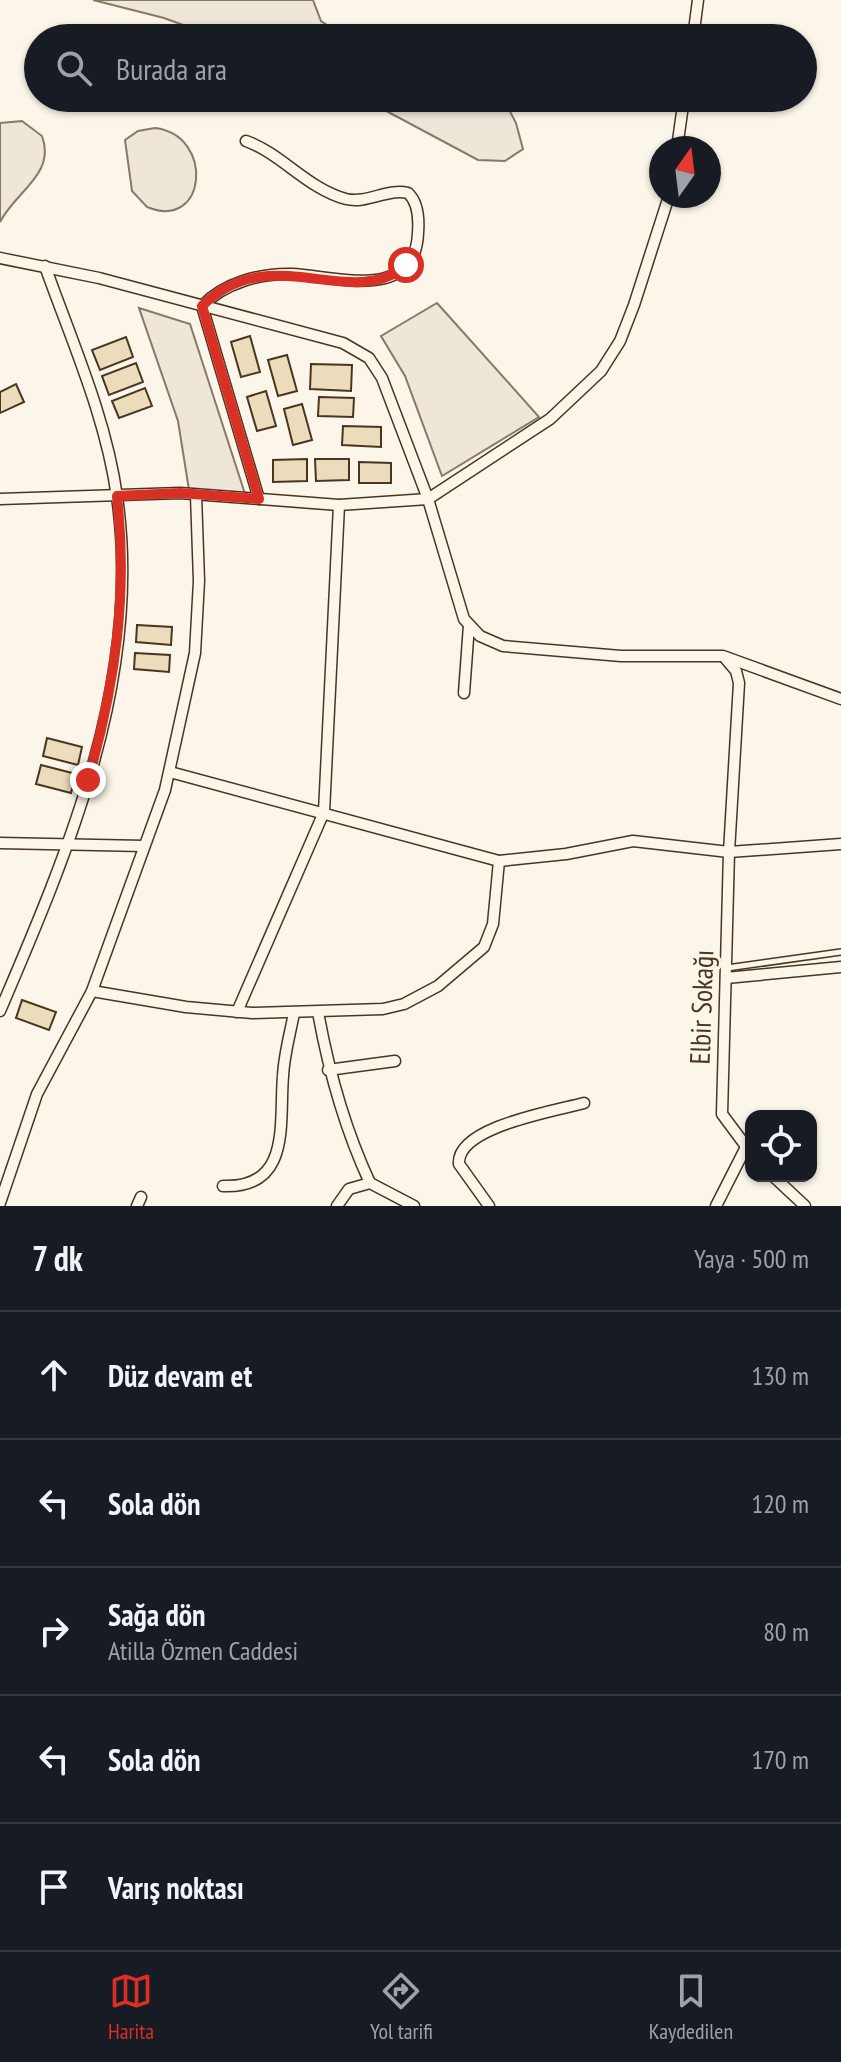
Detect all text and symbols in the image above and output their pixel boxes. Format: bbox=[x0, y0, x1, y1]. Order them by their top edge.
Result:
search box bbox=[24, 24, 817, 112]
icon: search bbox=[52, 46, 96, 90]
text: Burada ara bbox=[116, 49, 227, 88]
north arrow bbox=[649, 136, 721, 208]
route start bbox=[388, 247, 424, 283]
route end bbox=[70, 762, 106, 798]
street label: Elbir Sokağı bbox=[681, 949, 721, 1065]
map controls bbox=[745, 1110, 817, 1182]
button: locate bbox=[745, 1110, 817, 1182]
text: 7 dk bbox=[32, 1236, 83, 1280]
text: Yaya · 500 m bbox=[694, 1242, 809, 1275]
icon: ahead bbox=[32, 1353, 76, 1397]
text: Düz devam et bbox=[108, 1356, 252, 1395]
text: 130 m bbox=[751, 1359, 809, 1392]
icon: left bbox=[32, 1481, 76, 1525]
text: Sola dön bbox=[108, 1484, 201, 1523]
text: 120 m bbox=[751, 1487, 809, 1520]
text: Sağa dön bbox=[108, 1595, 206, 1634]
icon: right bbox=[32, 1609, 76, 1653]
text: 80 m bbox=[763, 1615, 809, 1648]
text: Atilla Özmen Caddesi bbox=[108, 1634, 298, 1667]
icon: left bbox=[32, 1737, 76, 1781]
text: Sola dön bbox=[108, 1740, 201, 1779]
text: 170 m bbox=[751, 1743, 809, 1776]
icon: arrive bbox=[32, 1865, 76, 1909]
text: Varış noktası bbox=[108, 1868, 244, 1907]
tab: Harita bbox=[108, 1969, 154, 2045]
tab: Yol tarifi bbox=[370, 1969, 433, 2045]
tab: Kaydedilen bbox=[649, 1969, 733, 2045]

